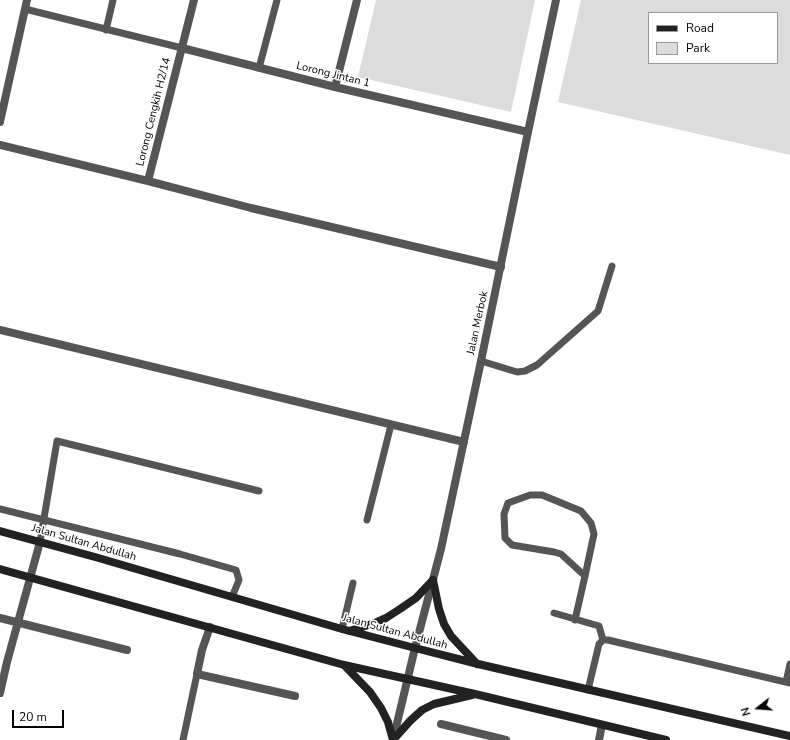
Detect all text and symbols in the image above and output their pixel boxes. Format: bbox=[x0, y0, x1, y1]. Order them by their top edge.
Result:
legend bbox=[648, 12, 778, 64]
text: Road bbox=[686, 20, 714, 36]
text: Park bbox=[686, 40, 710, 56]
street label: Lorong Cengkih H2/14 bbox=[134, 56, 174, 168]
street label: Lorong Jintan 1 bbox=[295, 59, 371, 91]
street label: Jalan Merbok bbox=[465, 290, 491, 356]
street label: Jalan Sultan Abdullah bbox=[30, 522, 138, 564]
street label: Jalan Sultan Abdullah bbox=[341, 612, 449, 652]
north arrow bbox=[738, 688, 778, 728]
scale bar bbox=[14, 702, 66, 728]
text: N bbox=[738, 706, 754, 718]
text: 20 m bbox=[19, 709, 47, 725]

